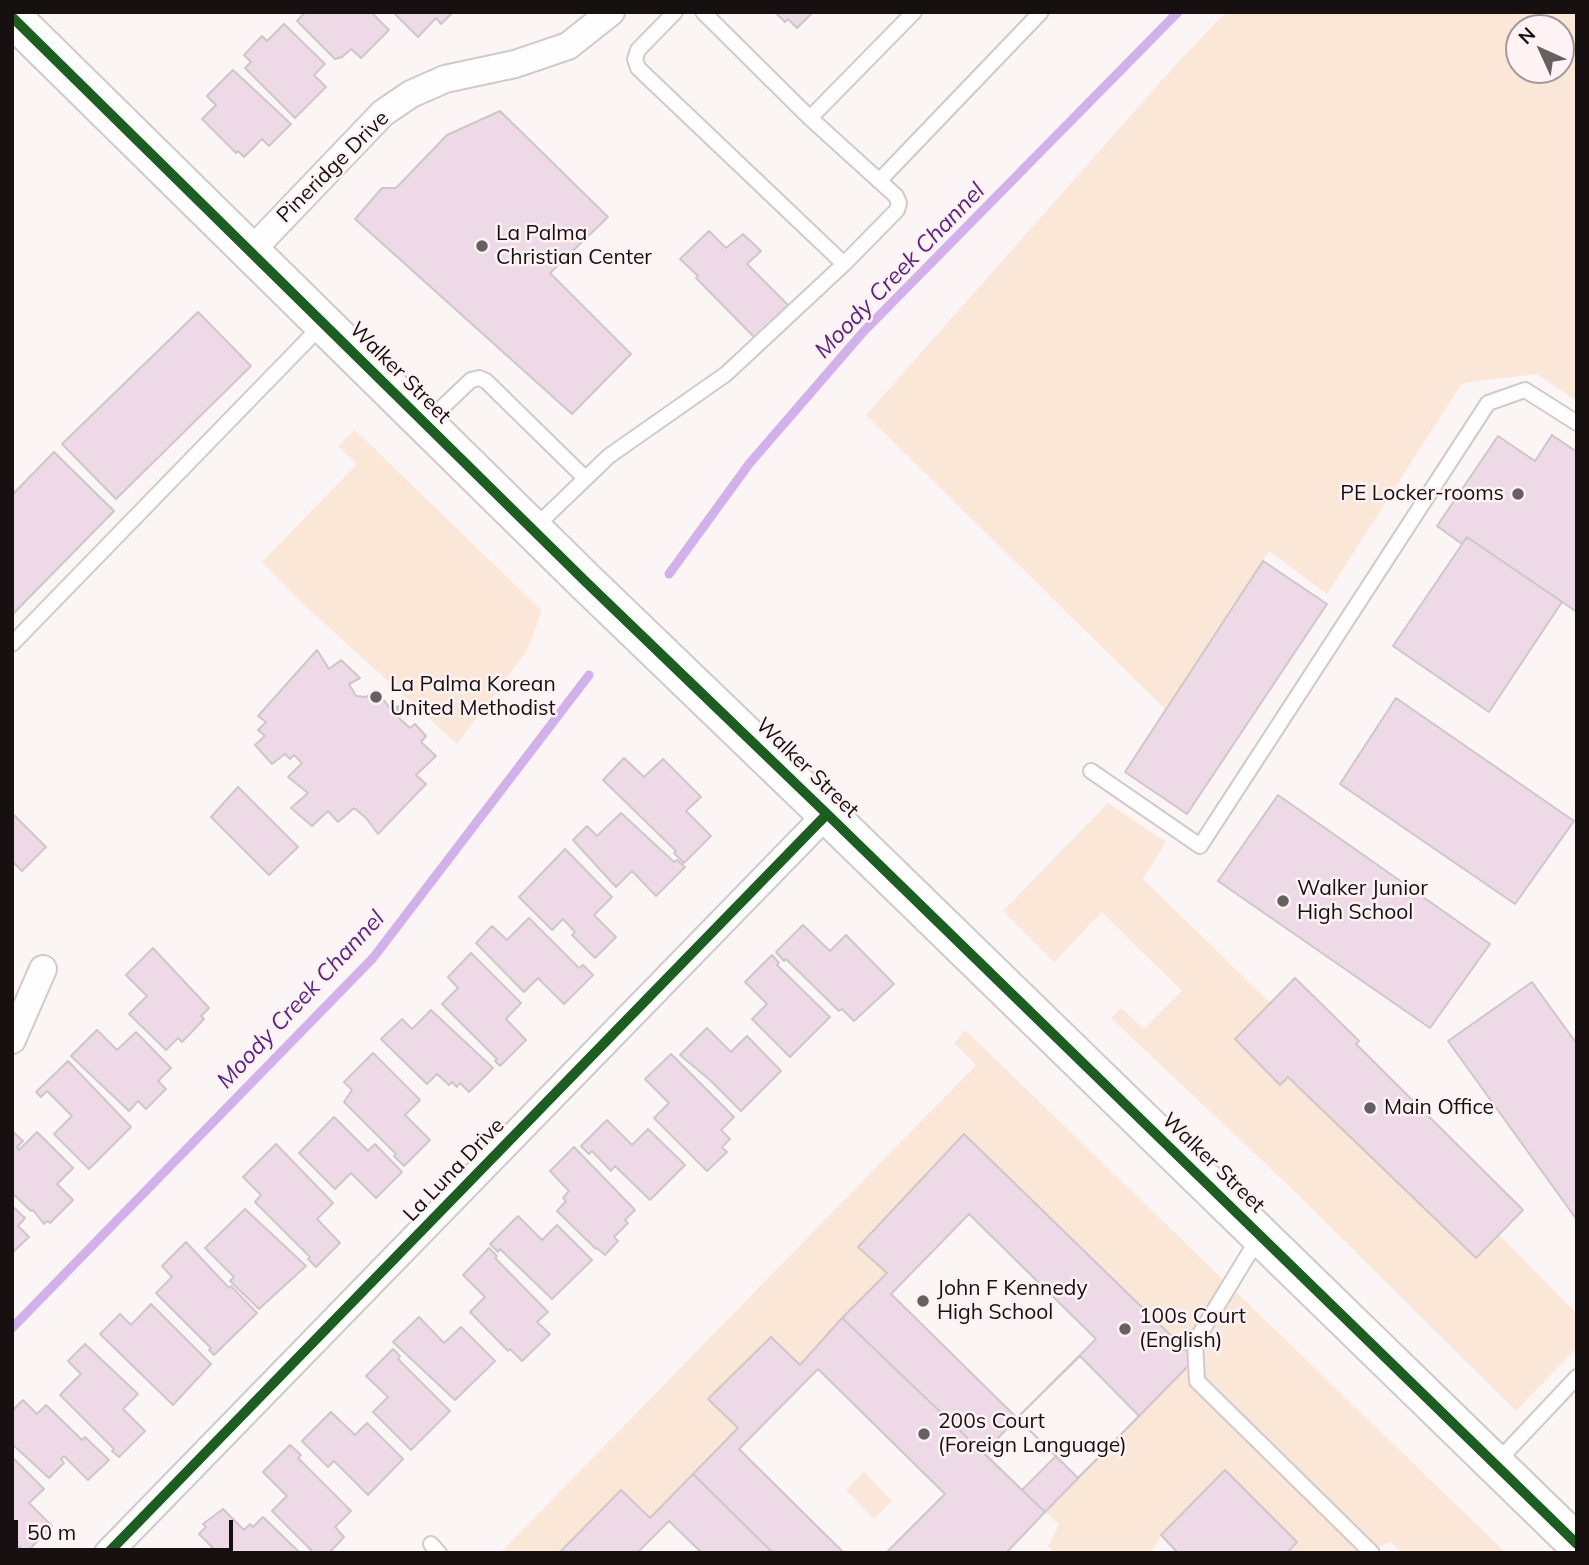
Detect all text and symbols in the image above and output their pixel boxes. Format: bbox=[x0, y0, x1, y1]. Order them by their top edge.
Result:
north arrow bbox=[1505, 14, 1575, 84]
text: N bbox=[1513, 22, 1540, 49]
street label: Pineridge Drive bbox=[272, 106, 394, 228]
water label: Moody Creek Channel bbox=[809, 178, 991, 364]
place label: La Palma Christian Center bbox=[496, 221, 652, 271]
marker: La Palma Christian Center bbox=[474, 238, 490, 254]
street label: Walker Street bbox=[344, 317, 456, 429]
place label: PE Locker-rooms bbox=[1340, 481, 1504, 507]
marker: PE Locker-rooms bbox=[1510, 486, 1526, 502]
place label: La Palma Korean United Methodist bbox=[390, 672, 556, 722]
marker: La Palma Korean United Methodist bbox=[368, 689, 384, 705]
street label: Walker Street bbox=[750, 713, 864, 823]
place label: Walker Junior High School bbox=[1297, 876, 1428, 926]
marker: Walker Junior High School bbox=[1275, 893, 1291, 909]
water label: Moody Creek Channel bbox=[212, 905, 390, 1095]
place label: Main Office bbox=[1384, 1095, 1494, 1121]
marker: Main Office bbox=[1362, 1100, 1378, 1116]
street label: Walker Street bbox=[1156, 1108, 1270, 1218]
street label: La Luna Drive bbox=[398, 1113, 510, 1227]
place label: John F Kennedy High School bbox=[937, 1276, 1088, 1326]
marker: John F Kennedy High School bbox=[915, 1293, 931, 1309]
place label: 100s Court (English) bbox=[1139, 1304, 1246, 1354]
marker: 100s Court (English) bbox=[1117, 1321, 1133, 1337]
place label: 200s Court (Foreign Language) bbox=[938, 1409, 1127, 1459]
marker: 200s Court (Foreign Language) bbox=[916, 1426, 932, 1442]
scale bar bbox=[18, 1506, 236, 1550]
text: 50 m bbox=[27, 1519, 76, 1545]

